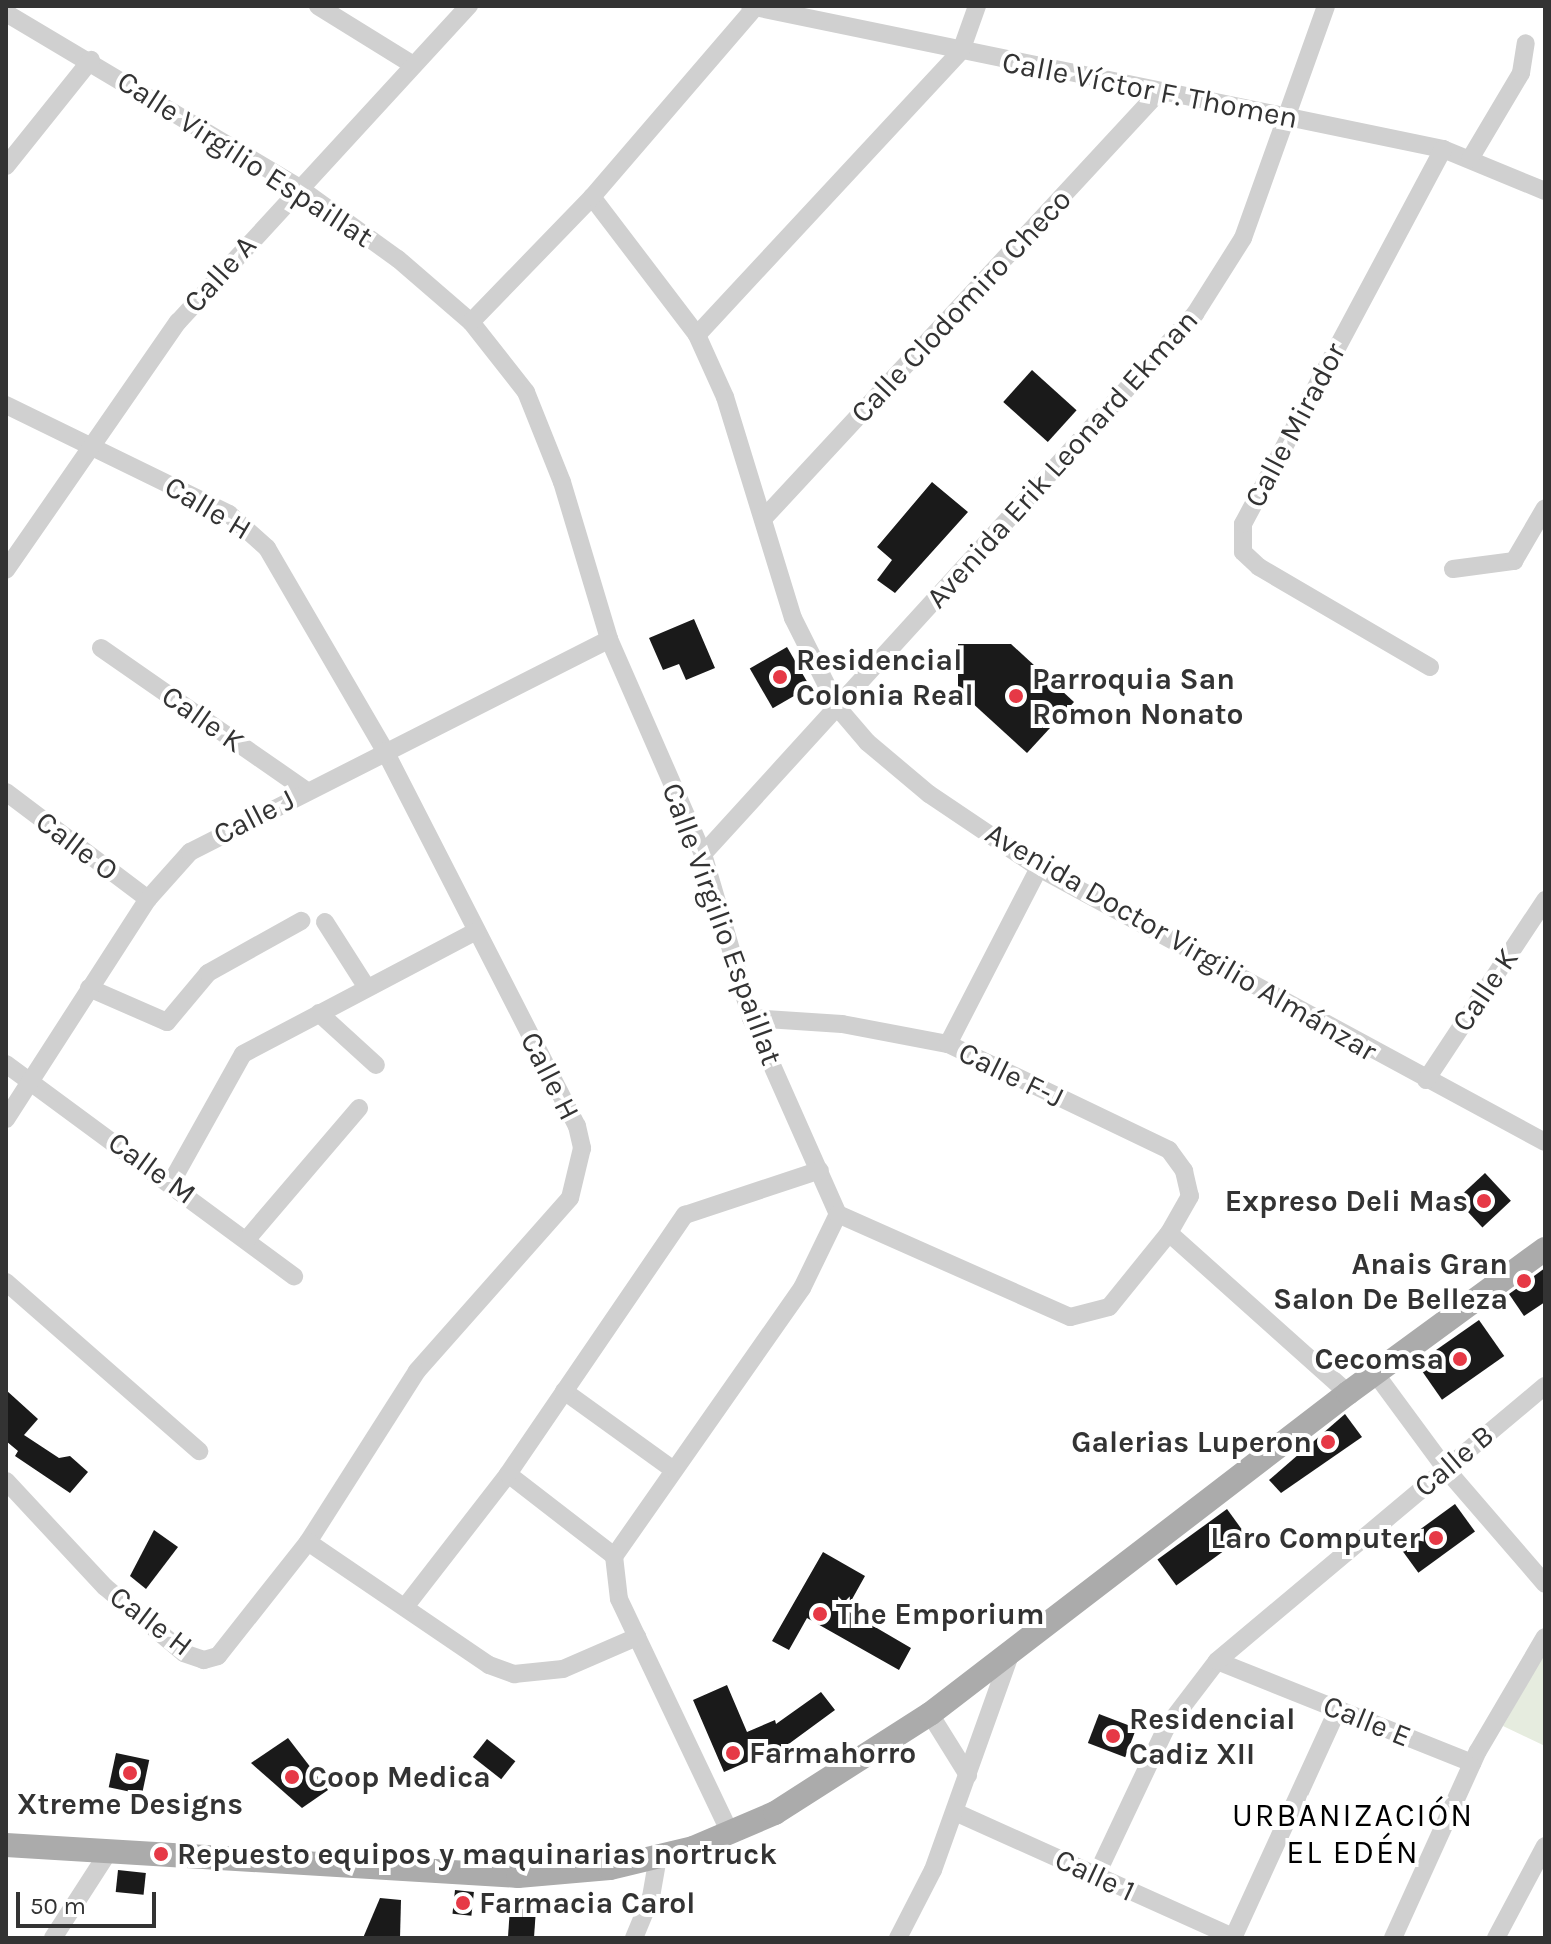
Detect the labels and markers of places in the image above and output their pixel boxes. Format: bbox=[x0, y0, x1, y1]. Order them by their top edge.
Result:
place label: Residencial Colonia Real bbox=[796, 642, 974, 712]
place label: Parroquia San Romon Nonato bbox=[1032, 661, 1244, 732]
marker: Residencial Colonia Real bbox=[771, 668, 789, 686]
marker: Parroquia San Romon Nonato bbox=[1007, 687, 1025, 705]
place label: Expreso Deli Mas bbox=[1225, 1183, 1468, 1219]
marker: Expreso Deli Mas bbox=[1475, 1192, 1493, 1210]
place label: Anais Gran Salon De Belleza bbox=[1273, 1246, 1508, 1316]
marker: Anais Gran Salon De Belleza bbox=[1515, 1272, 1533, 1290]
place label: Cecomsa bbox=[1314, 1341, 1444, 1377]
marker: Cecomsa bbox=[1451, 1350, 1469, 1368]
place label: Galerias Luperon bbox=[1071, 1424, 1312, 1460]
marker: Galerias Luperon bbox=[1319, 1433, 1337, 1451]
place label: Laro Computer bbox=[1210, 1520, 1420, 1556]
marker: Laro Computer bbox=[1427, 1529, 1445, 1547]
place label: The Emporium bbox=[836, 1596, 1044, 1632]
marker: The Emporium bbox=[811, 1605, 829, 1623]
place label: Residencial Cadiz XII bbox=[1129, 1701, 1295, 1772]
marker: Residencial Cadiz XII bbox=[1104, 1727, 1122, 1745]
place label: Farmahorro bbox=[749, 1735, 916, 1771]
marker: Farmahorro bbox=[724, 1744, 742, 1762]
place label: Coop Medica bbox=[308, 1759, 491, 1795]
marker: Xtreme Designs bbox=[121, 1764, 139, 1782]
marker: Coop Medica bbox=[283, 1768, 301, 1786]
place label: Xtreme Designs bbox=[17, 1786, 243, 1822]
place label: Repuesto equipos y maquinarias nortruck bbox=[177, 1836, 777, 1872]
marker: Repuesto equipos y maquinarias nortruck bbox=[152, 1845, 170, 1863]
place label: Farmacia Carol bbox=[479, 1885, 695, 1921]
marker: Farmacia Carol bbox=[454, 1894, 472, 1912]

